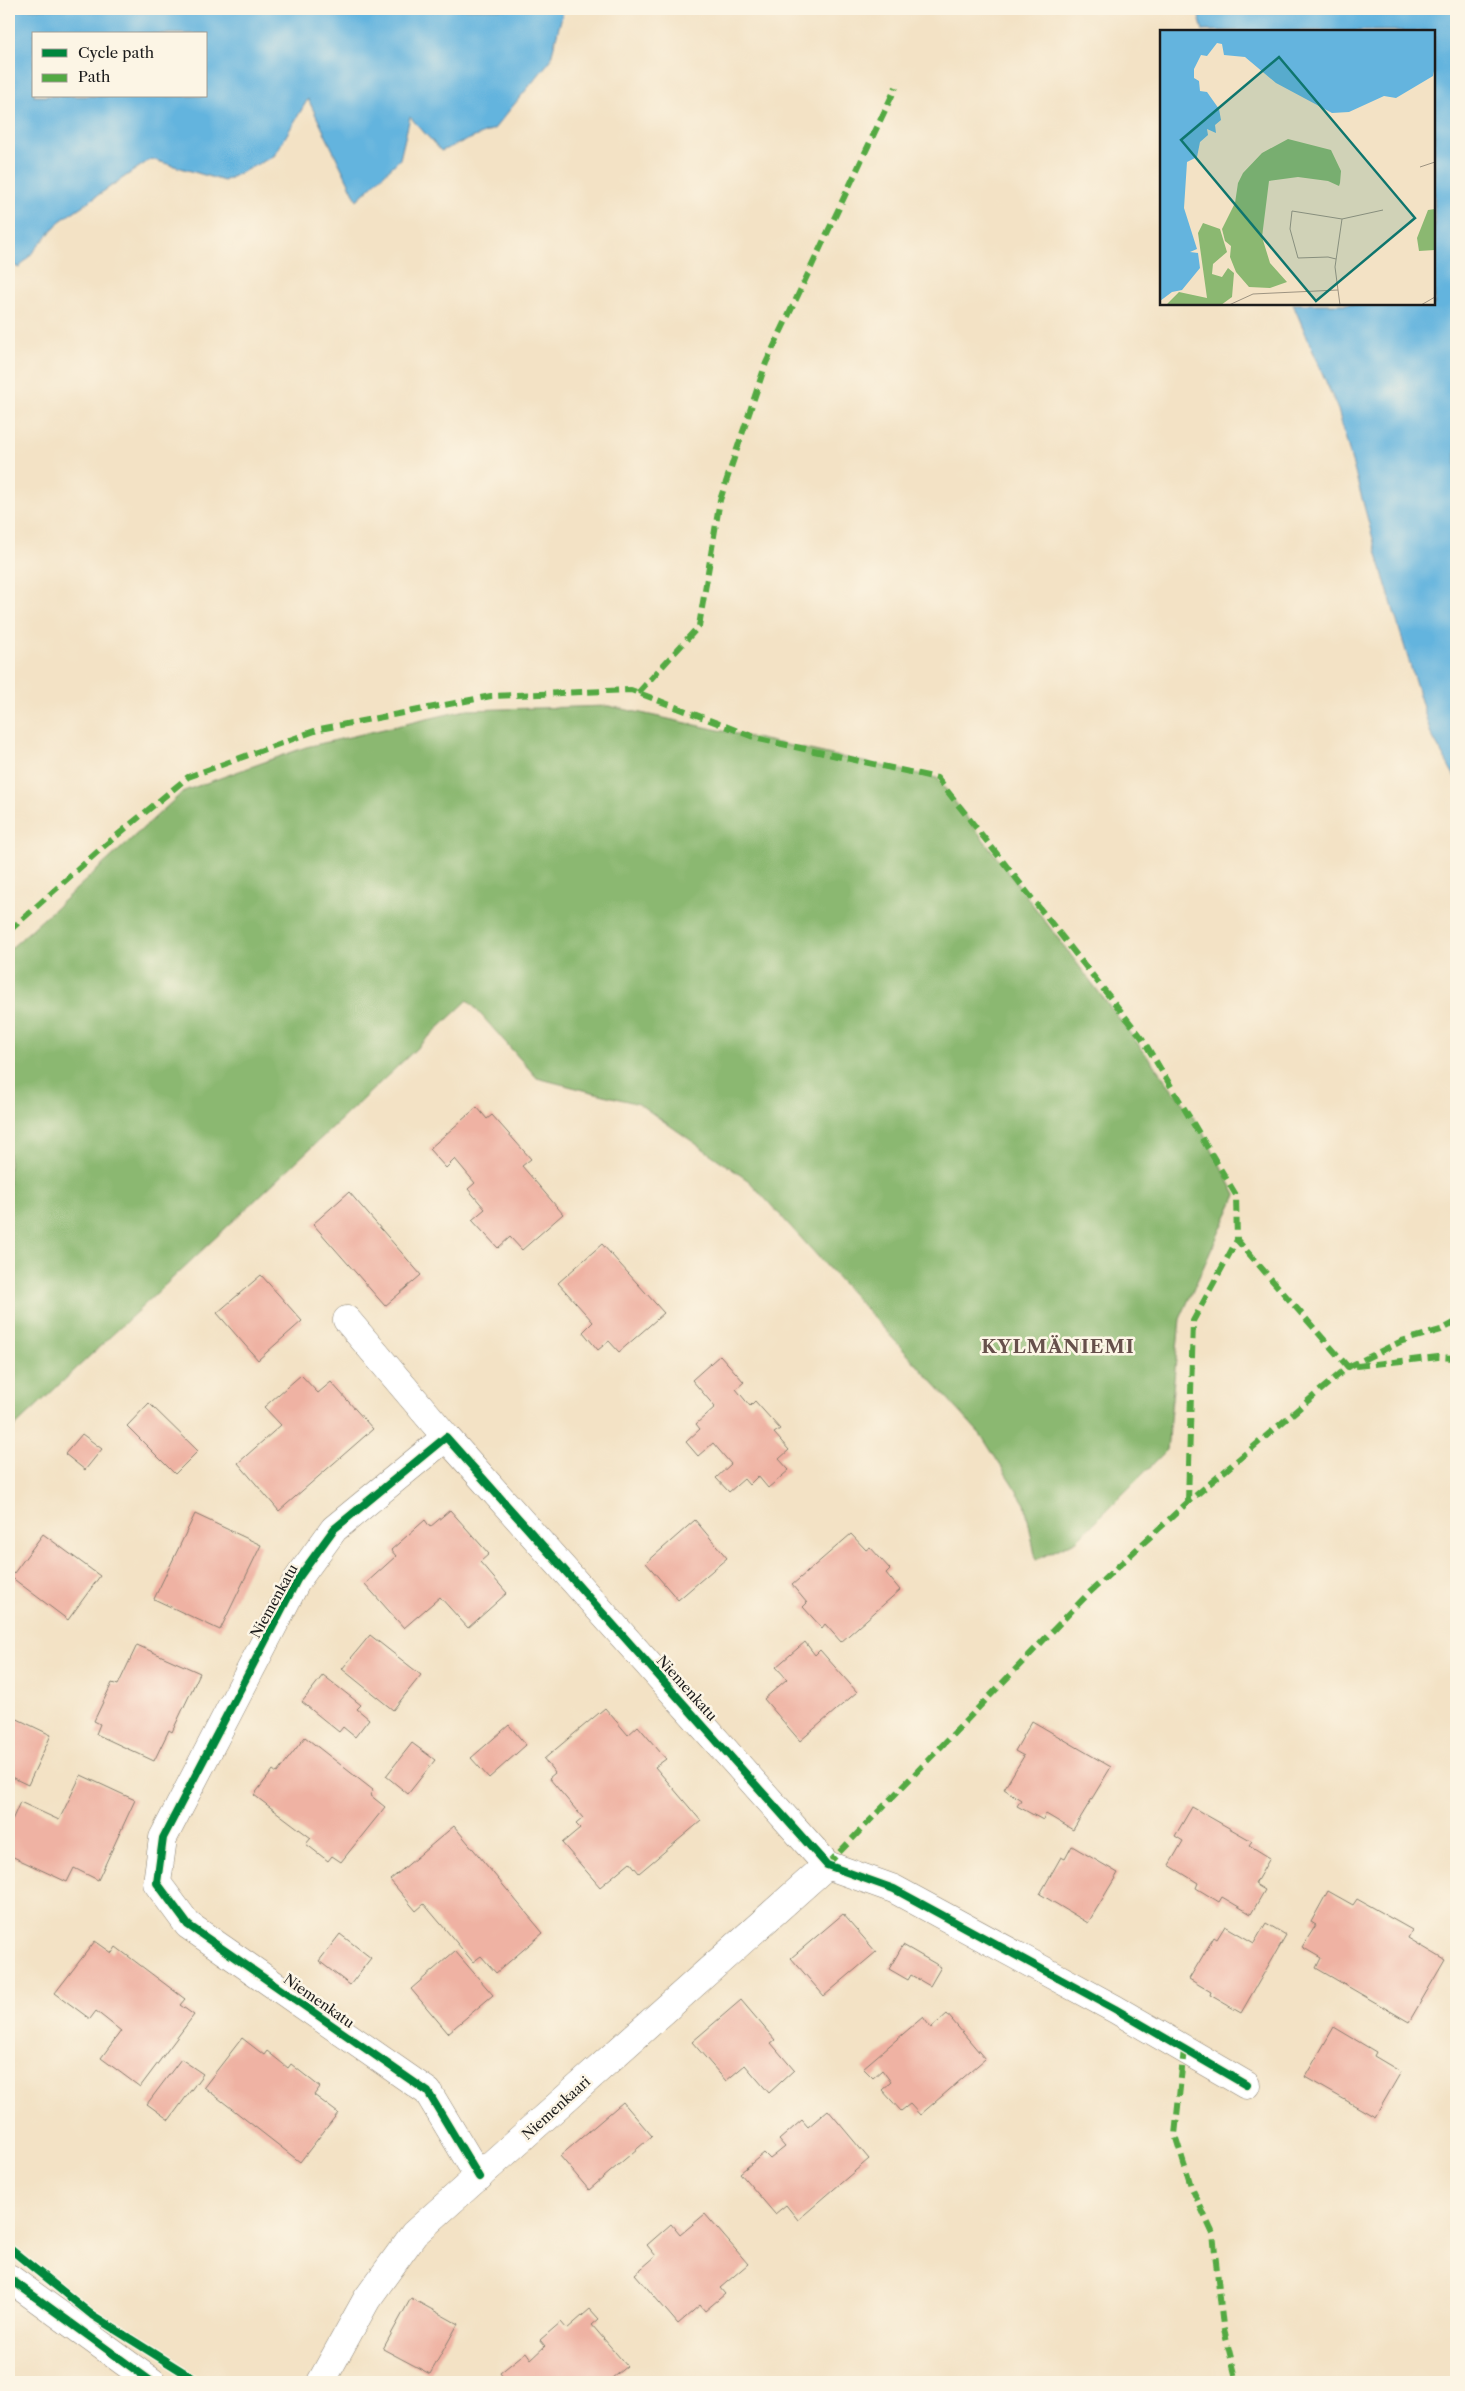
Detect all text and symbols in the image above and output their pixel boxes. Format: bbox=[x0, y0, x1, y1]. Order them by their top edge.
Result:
inset map bbox=[1160, 30, 1435, 305]
legend bbox=[32, 32, 208, 98]
text: Cycle path bbox=[78, 43, 155, 62]
text: Path bbox=[78, 67, 111, 86]
district label: KYLMÄNIEMI bbox=[981, 1335, 1135, 1358]
street label: Niemenkatu bbox=[246, 1560, 302, 1641]
street label: Niemenkatu bbox=[653, 1652, 721, 1725]
street label: Niemenkatu bbox=[280, 1970, 358, 2032]
street label: Niemenkaari bbox=[518, 2073, 594, 2143]

